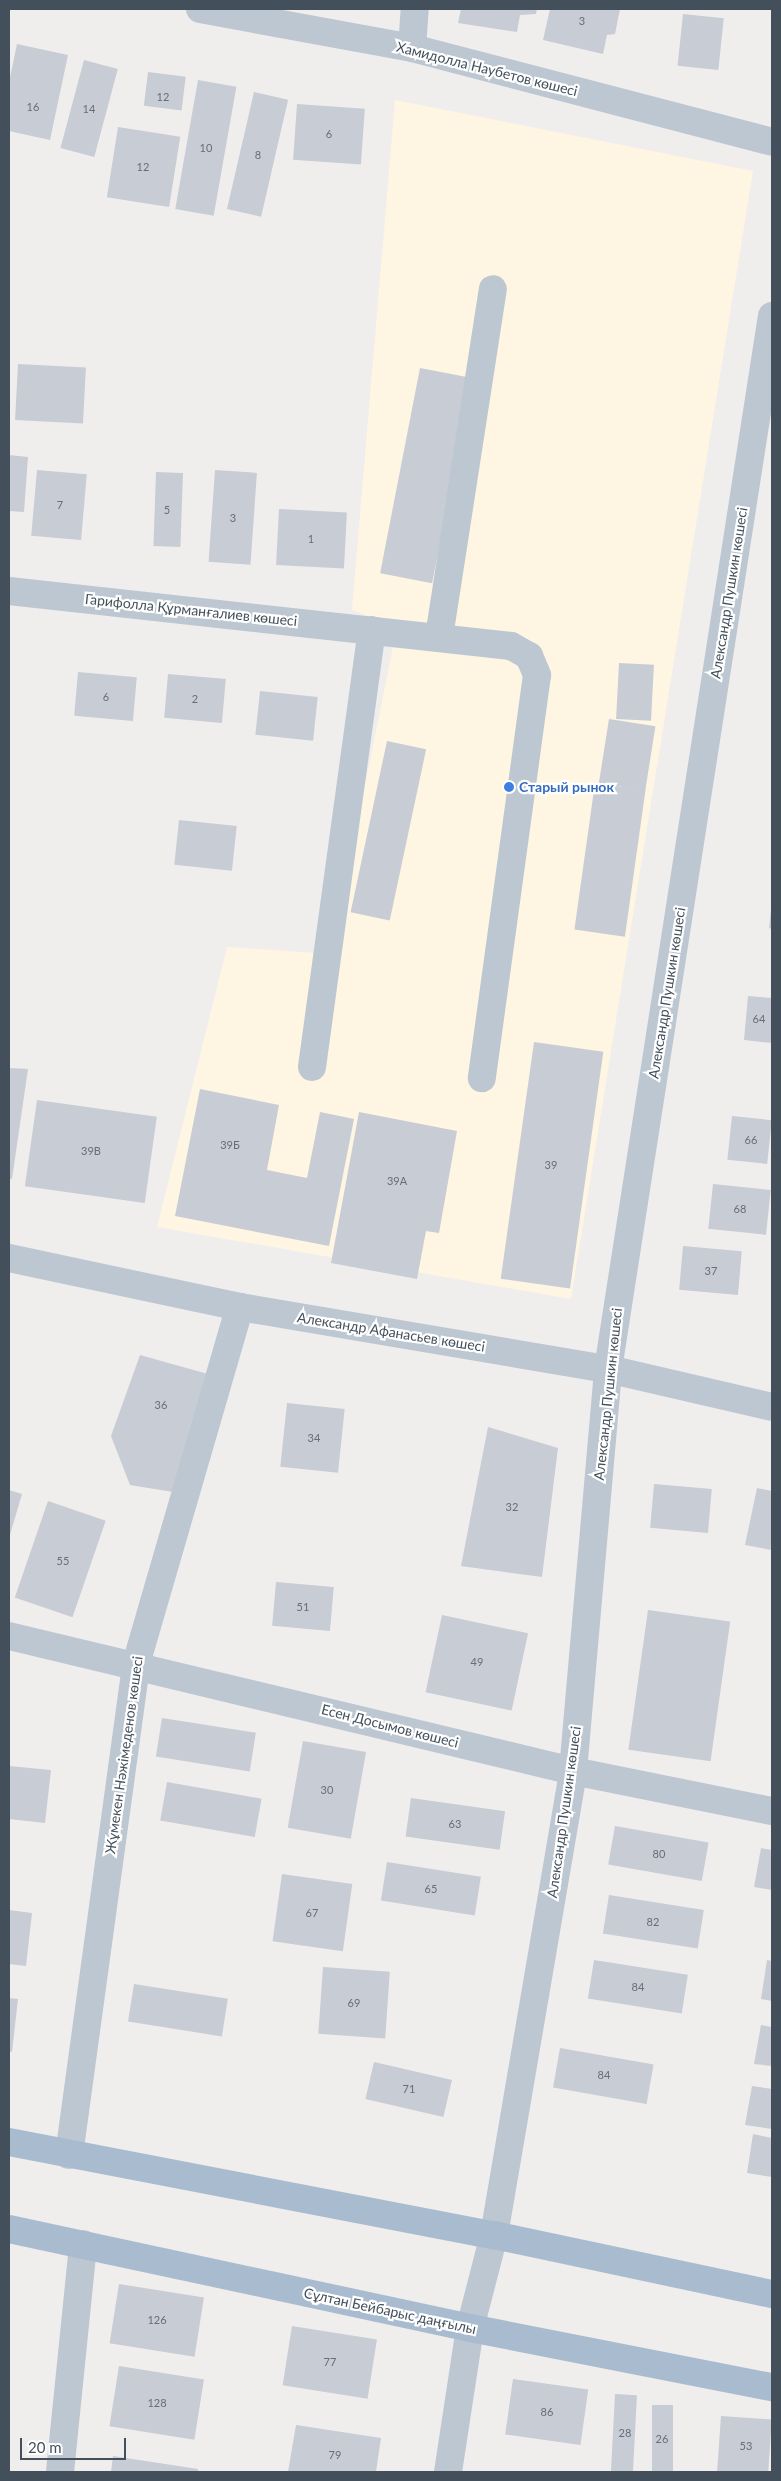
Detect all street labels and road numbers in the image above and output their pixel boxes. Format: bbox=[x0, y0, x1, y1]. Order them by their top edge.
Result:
street label: Хамидолла Наубетов көшесі bbox=[395, 38, 579, 100]
street label: Александр Пушкин көшесі bbox=[707, 506, 751, 680]
street label: Гарифолла Құрманғалиев көшесі bbox=[84, 591, 298, 629]
street label: Александр Пушкин көшесі bbox=[645, 906, 689, 1080]
street label: Александр Пушкин көшесі bbox=[591, 1307, 625, 1481]
street label: Александр Афанасьев көшесі bbox=[296, 1309, 486, 1355]
street label: Жұмекен Нәжімеденов көшесі bbox=[102, 1655, 146, 1855]
street label: Есен Досымов көшесі bbox=[320, 1701, 460, 1751]
street label: Александр Пушкин көшесі bbox=[544, 1725, 584, 1899]
street label: Сұлтан Бейбарыс даңғылы bbox=[302, 2285, 478, 2337]

